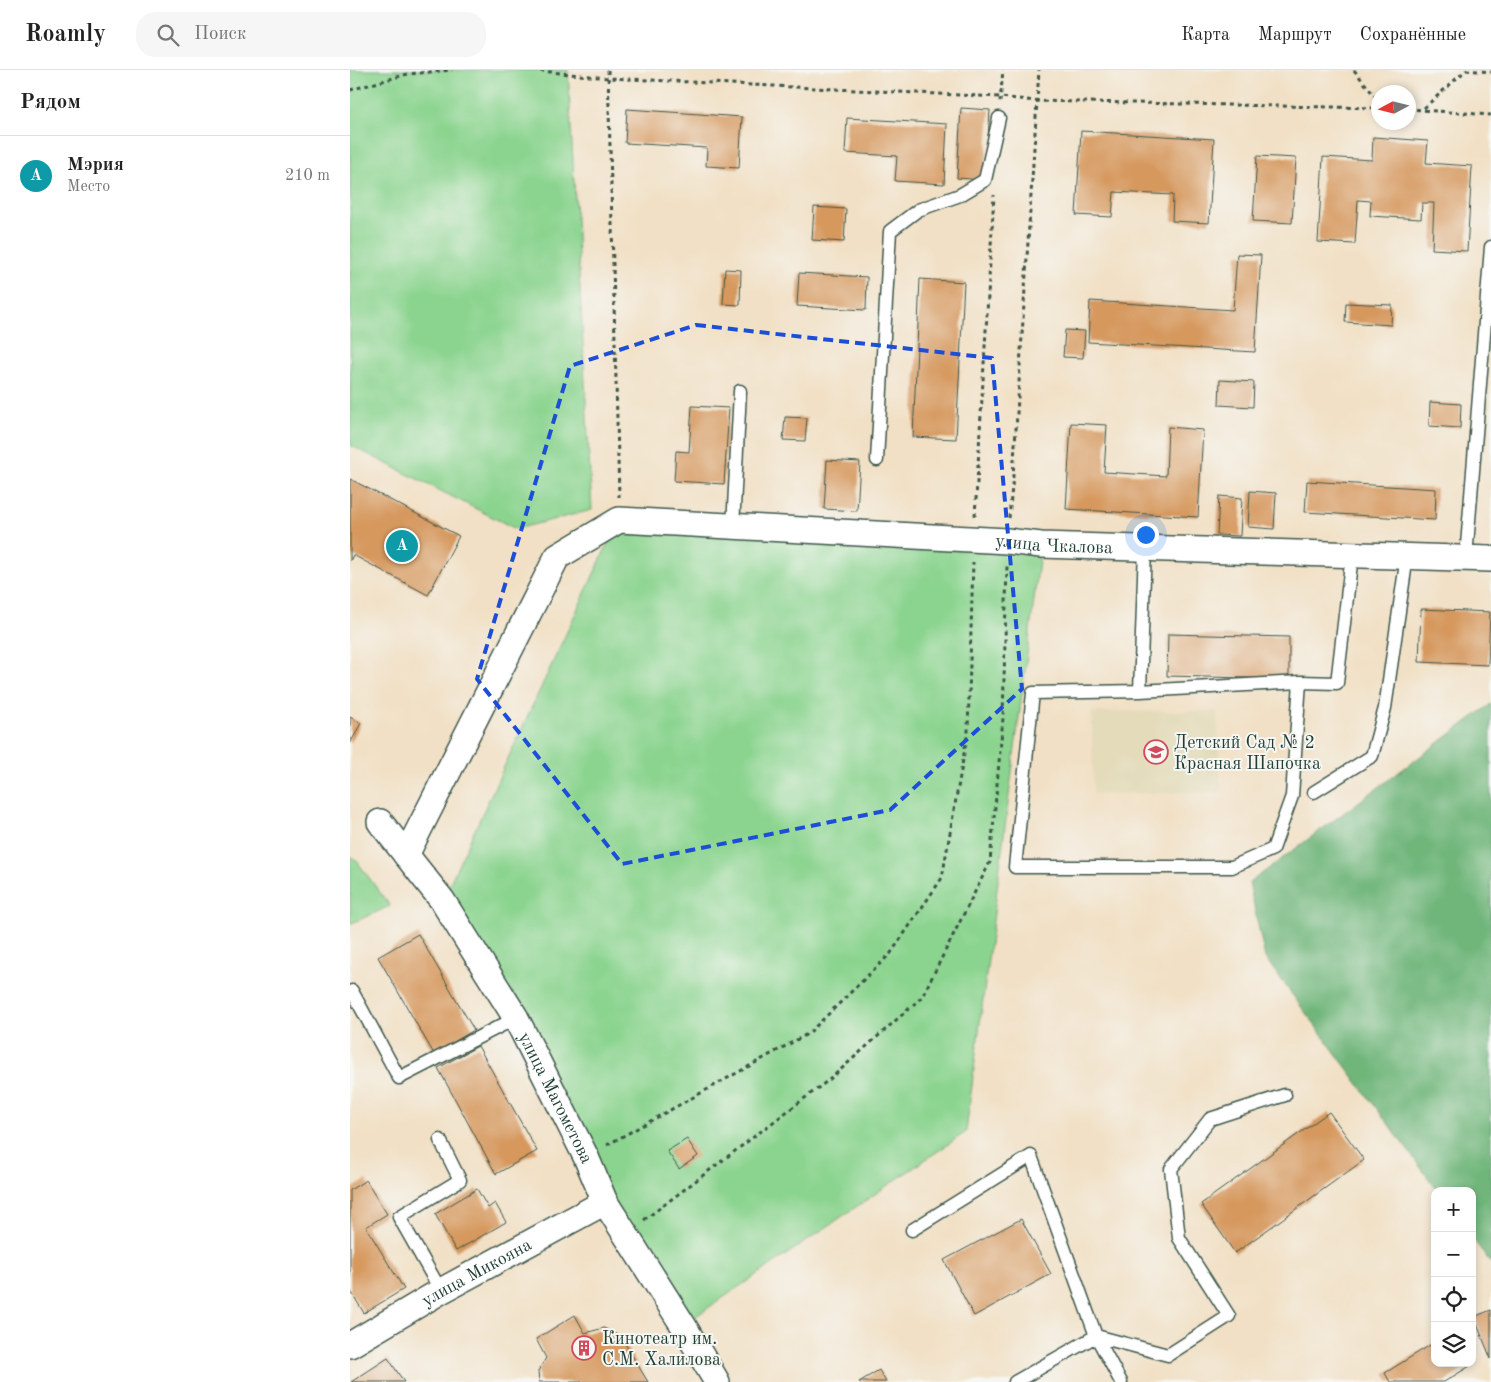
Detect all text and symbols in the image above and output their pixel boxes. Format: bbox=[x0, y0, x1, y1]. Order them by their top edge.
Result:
search box bbox=[136, 12, 486, 57]
icon: search bbox=[154, 21, 182, 49]
text: Roamly bbox=[25, 23, 106, 47]
text: Поиск bbox=[194, 25, 246, 44]
text: Карта bbox=[1181, 26, 1230, 44]
text: Маршрут bbox=[1258, 26, 1332, 44]
text: Сохранённые bbox=[1360, 26, 1466, 44]
north arrow bbox=[1371, 85, 1416, 130]
text: Рядом bbox=[20, 92, 81, 113]
text: Мэрия bbox=[67, 156, 124, 175]
text: A bbox=[30, 168, 42, 184]
text: 210 m bbox=[285, 168, 330, 184]
text: Место bbox=[67, 179, 110, 195]
your location bbox=[1133, 522, 1159, 548]
pin: A bbox=[386, 527, 418, 565]
street label: улица Чкалова bbox=[995, 532, 1113, 557]
place label: Детский Сад № 2 Красная Шапочка bbox=[1174, 734, 1321, 773]
school or university icon: Детский Сад № 2 Красная Шапочка bbox=[1143, 739, 1169, 765]
street label: улица Магометова bbox=[515, 1029, 596, 1166]
map controls bbox=[1431, 1187, 1476, 1367]
button: + bbox=[1431, 1187, 1476, 1232]
button: − bbox=[1431, 1232, 1476, 1277]
street label: улица Микояна bbox=[419, 1236, 535, 1310]
button: locate bbox=[1431, 1277, 1476, 1322]
button: layers bbox=[1431, 1322, 1476, 1367]
place label: Кинотеатр им. С.М. Халилова bbox=[602, 1330, 721, 1369]
building icon: Кинотеатр им. С.М. Халилова bbox=[571, 1335, 597, 1361]

